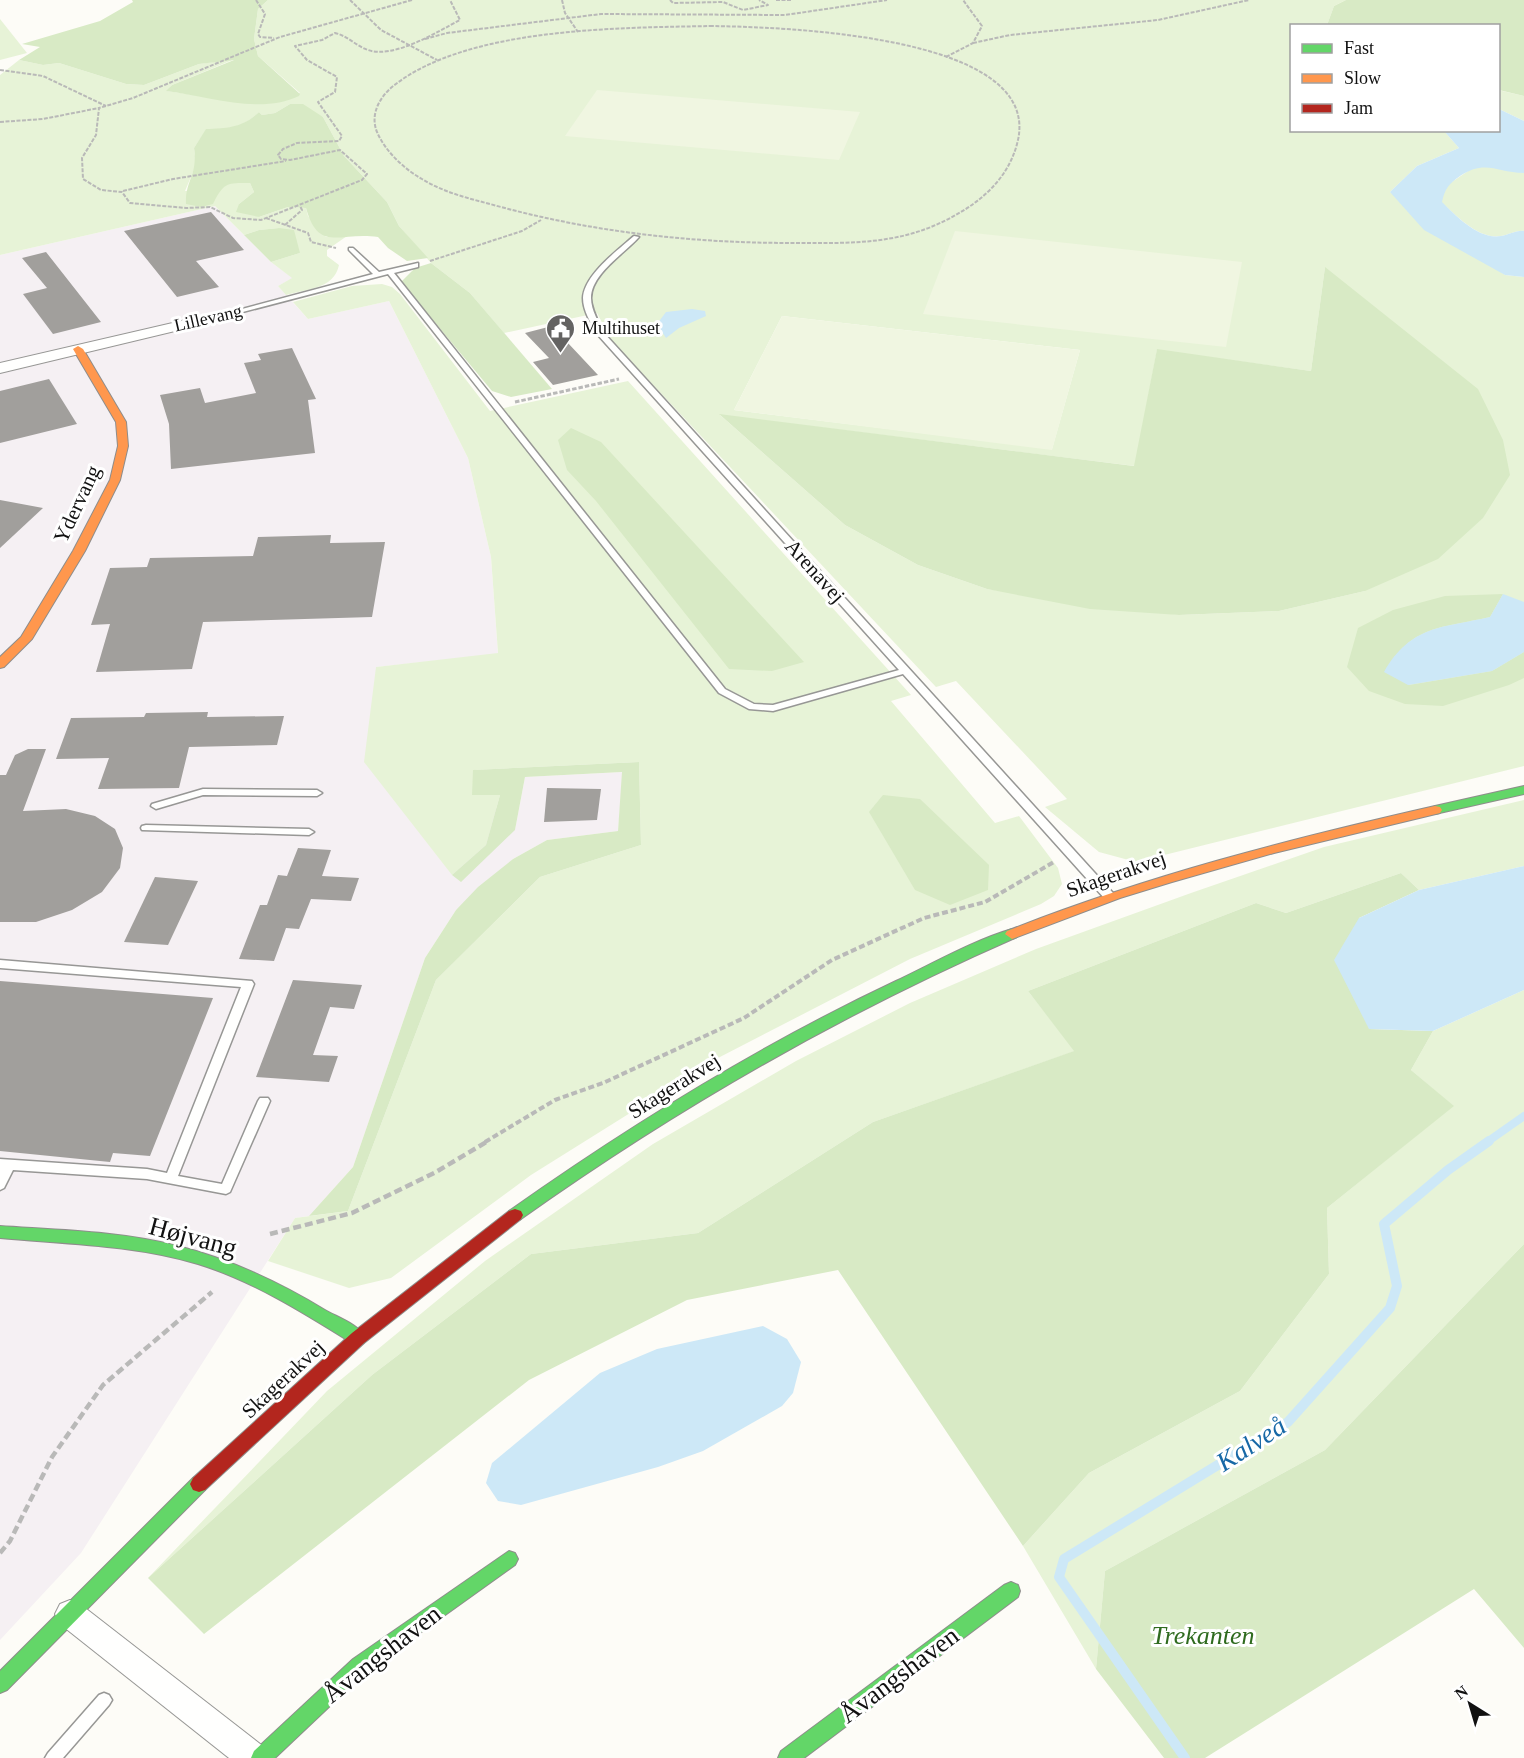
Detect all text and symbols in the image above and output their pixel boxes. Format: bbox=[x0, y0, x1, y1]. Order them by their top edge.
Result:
legend bbox=[1290, 24, 1500, 132]
text: Fast bbox=[1344, 38, 1374, 58]
text: Slow bbox=[1344, 68, 1381, 88]
text: Jam bbox=[1344, 98, 1373, 118]
street label: Lillevang bbox=[172, 300, 244, 336]
public building icon: Multihuset bbox=[545, 312, 577, 354]
place label: Multihuset bbox=[582, 318, 660, 338]
street label: Ydervang bbox=[49, 461, 106, 547]
street label: Arenavej bbox=[780, 534, 850, 608]
street label: Skagerakvej bbox=[1063, 846, 1169, 902]
street label: Skagerakvej bbox=[624, 1048, 724, 1124]
street label: Højvang bbox=[146, 1211, 240, 1263]
street label: Skagerakvej bbox=[237, 1335, 329, 1423]
water label: Kalveå bbox=[1210, 1411, 1291, 1478]
street label: Åvangshaven bbox=[317, 1599, 447, 1709]
street label: Åvangshaven bbox=[834, 1621, 964, 1729]
park label: Trekanten bbox=[1151, 1621, 1255, 1650]
north arrow bbox=[1440, 1674, 1500, 1734]
text: N bbox=[1452, 1682, 1471, 1703]

